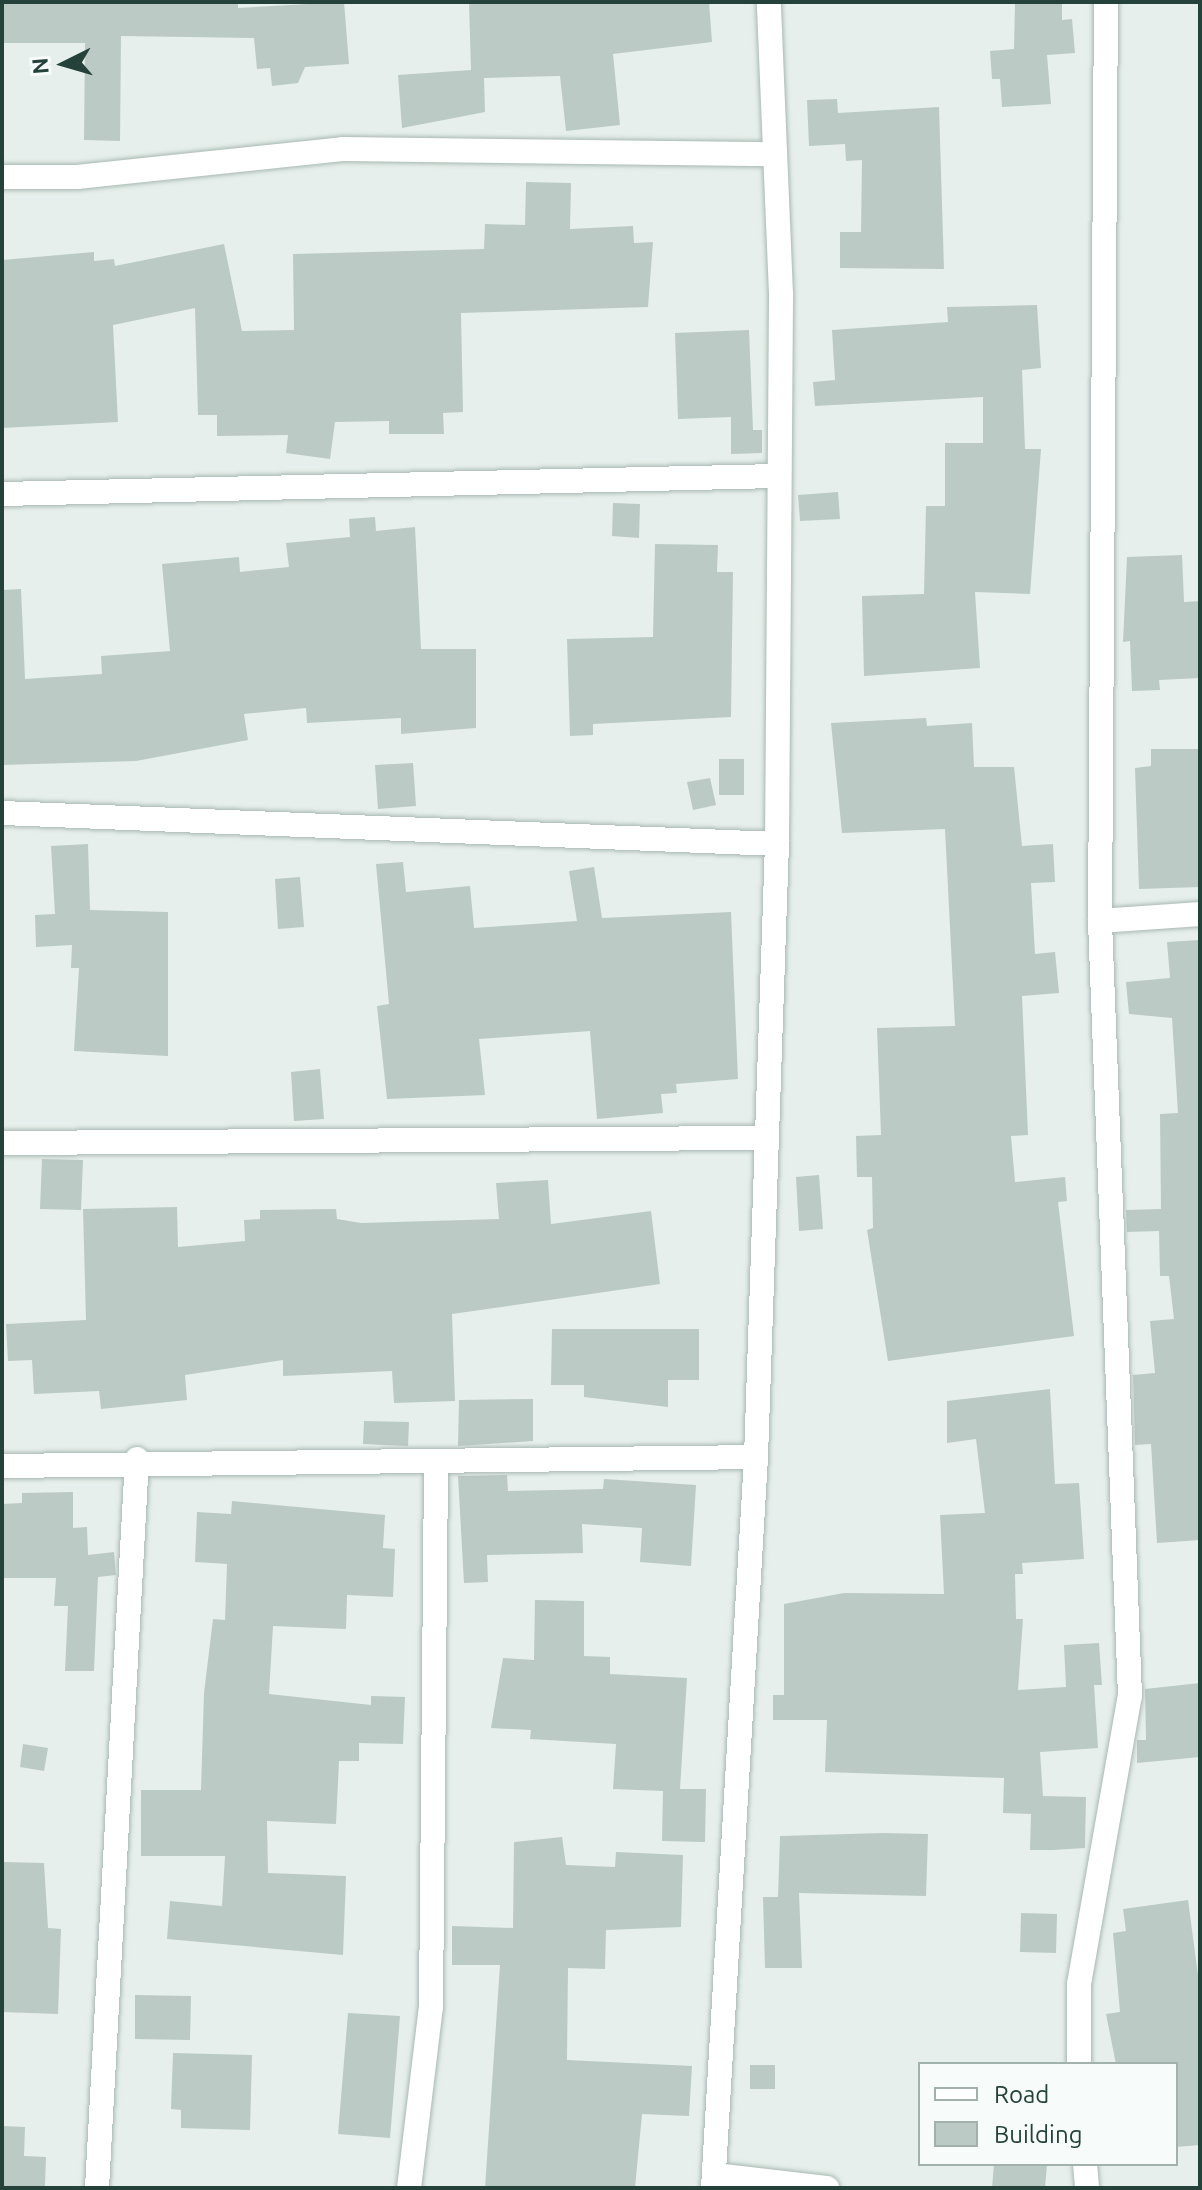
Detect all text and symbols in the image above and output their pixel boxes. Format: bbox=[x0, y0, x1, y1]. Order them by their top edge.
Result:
north arrow bbox=[24, 24, 104, 104]
text: N bbox=[26, 57, 53, 75]
legend bbox=[918, 2062, 1178, 2166]
text: Road bbox=[994, 2081, 1049, 2108]
text: Building bbox=[994, 2121, 1082, 2148]

